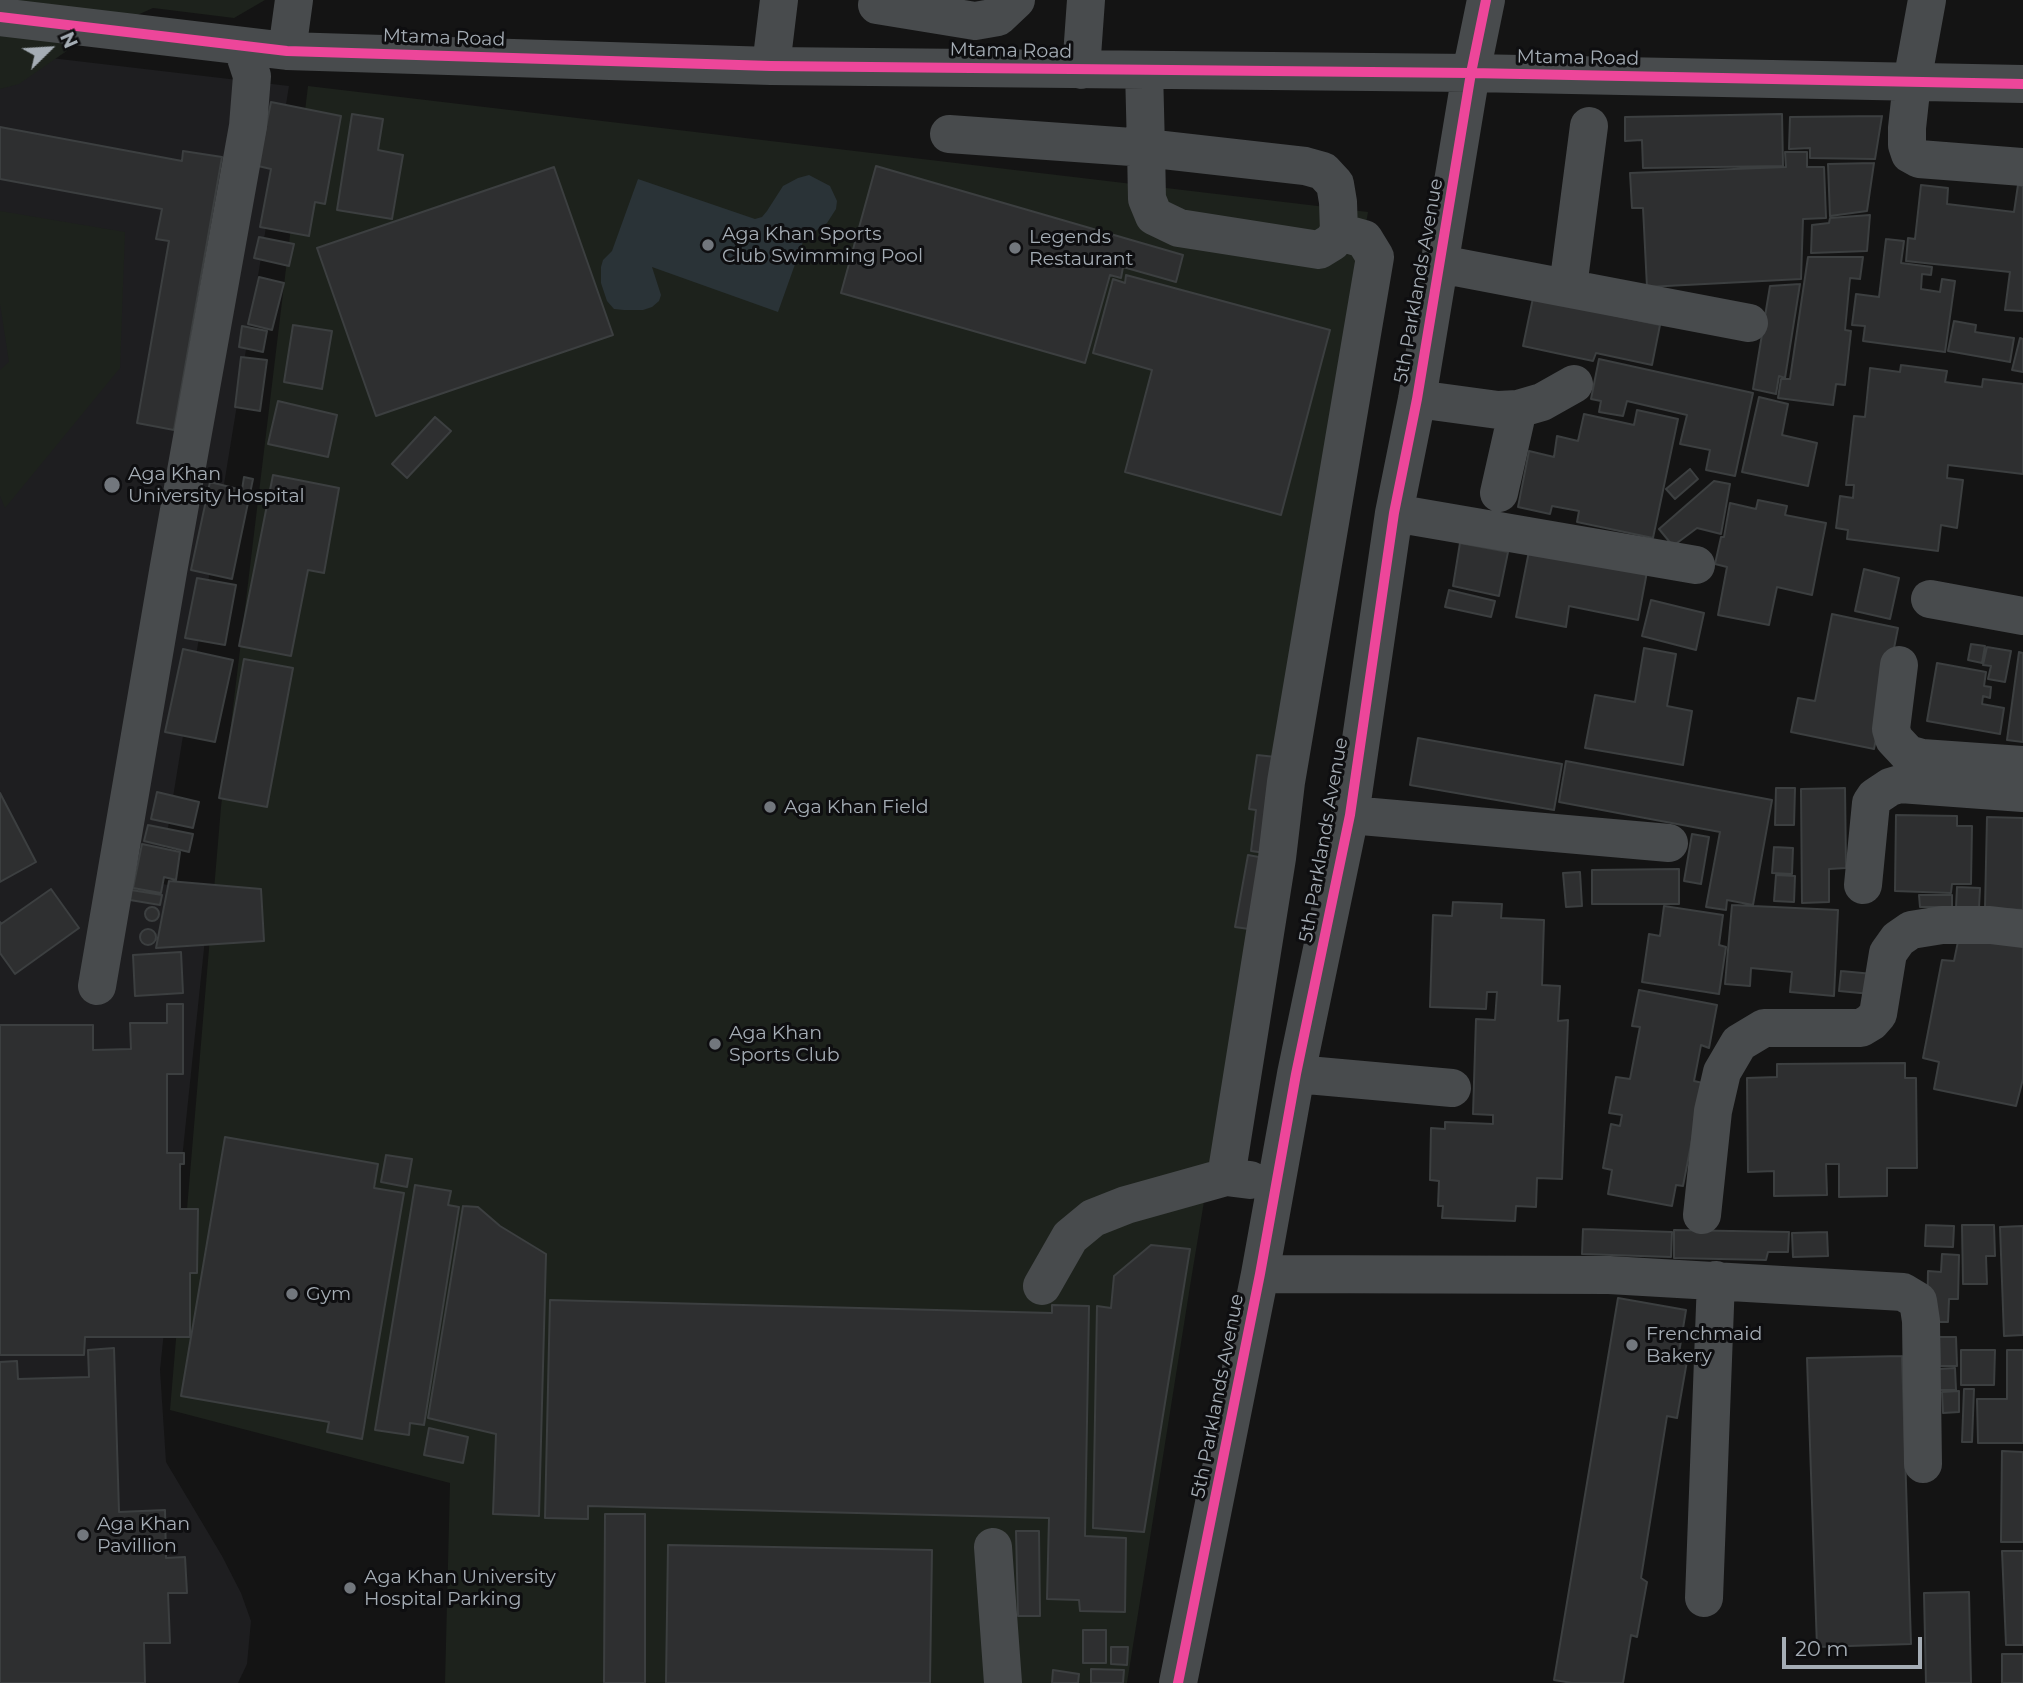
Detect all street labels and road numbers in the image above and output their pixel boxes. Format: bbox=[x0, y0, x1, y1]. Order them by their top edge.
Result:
street label: Mtama Road bbox=[382, 24, 506, 52]
street label: Mtama Road bbox=[949, 39, 1073, 63]
street label: Mtama Road bbox=[1516, 46, 1640, 70]
street label: 5th Parklands Avenue bbox=[1390, 177, 1448, 385]
street label: 5th Parklands Avenue bbox=[1295, 736, 1353, 944]
street label: 5th Parklands Avenue bbox=[1187, 1292, 1249, 1500]

